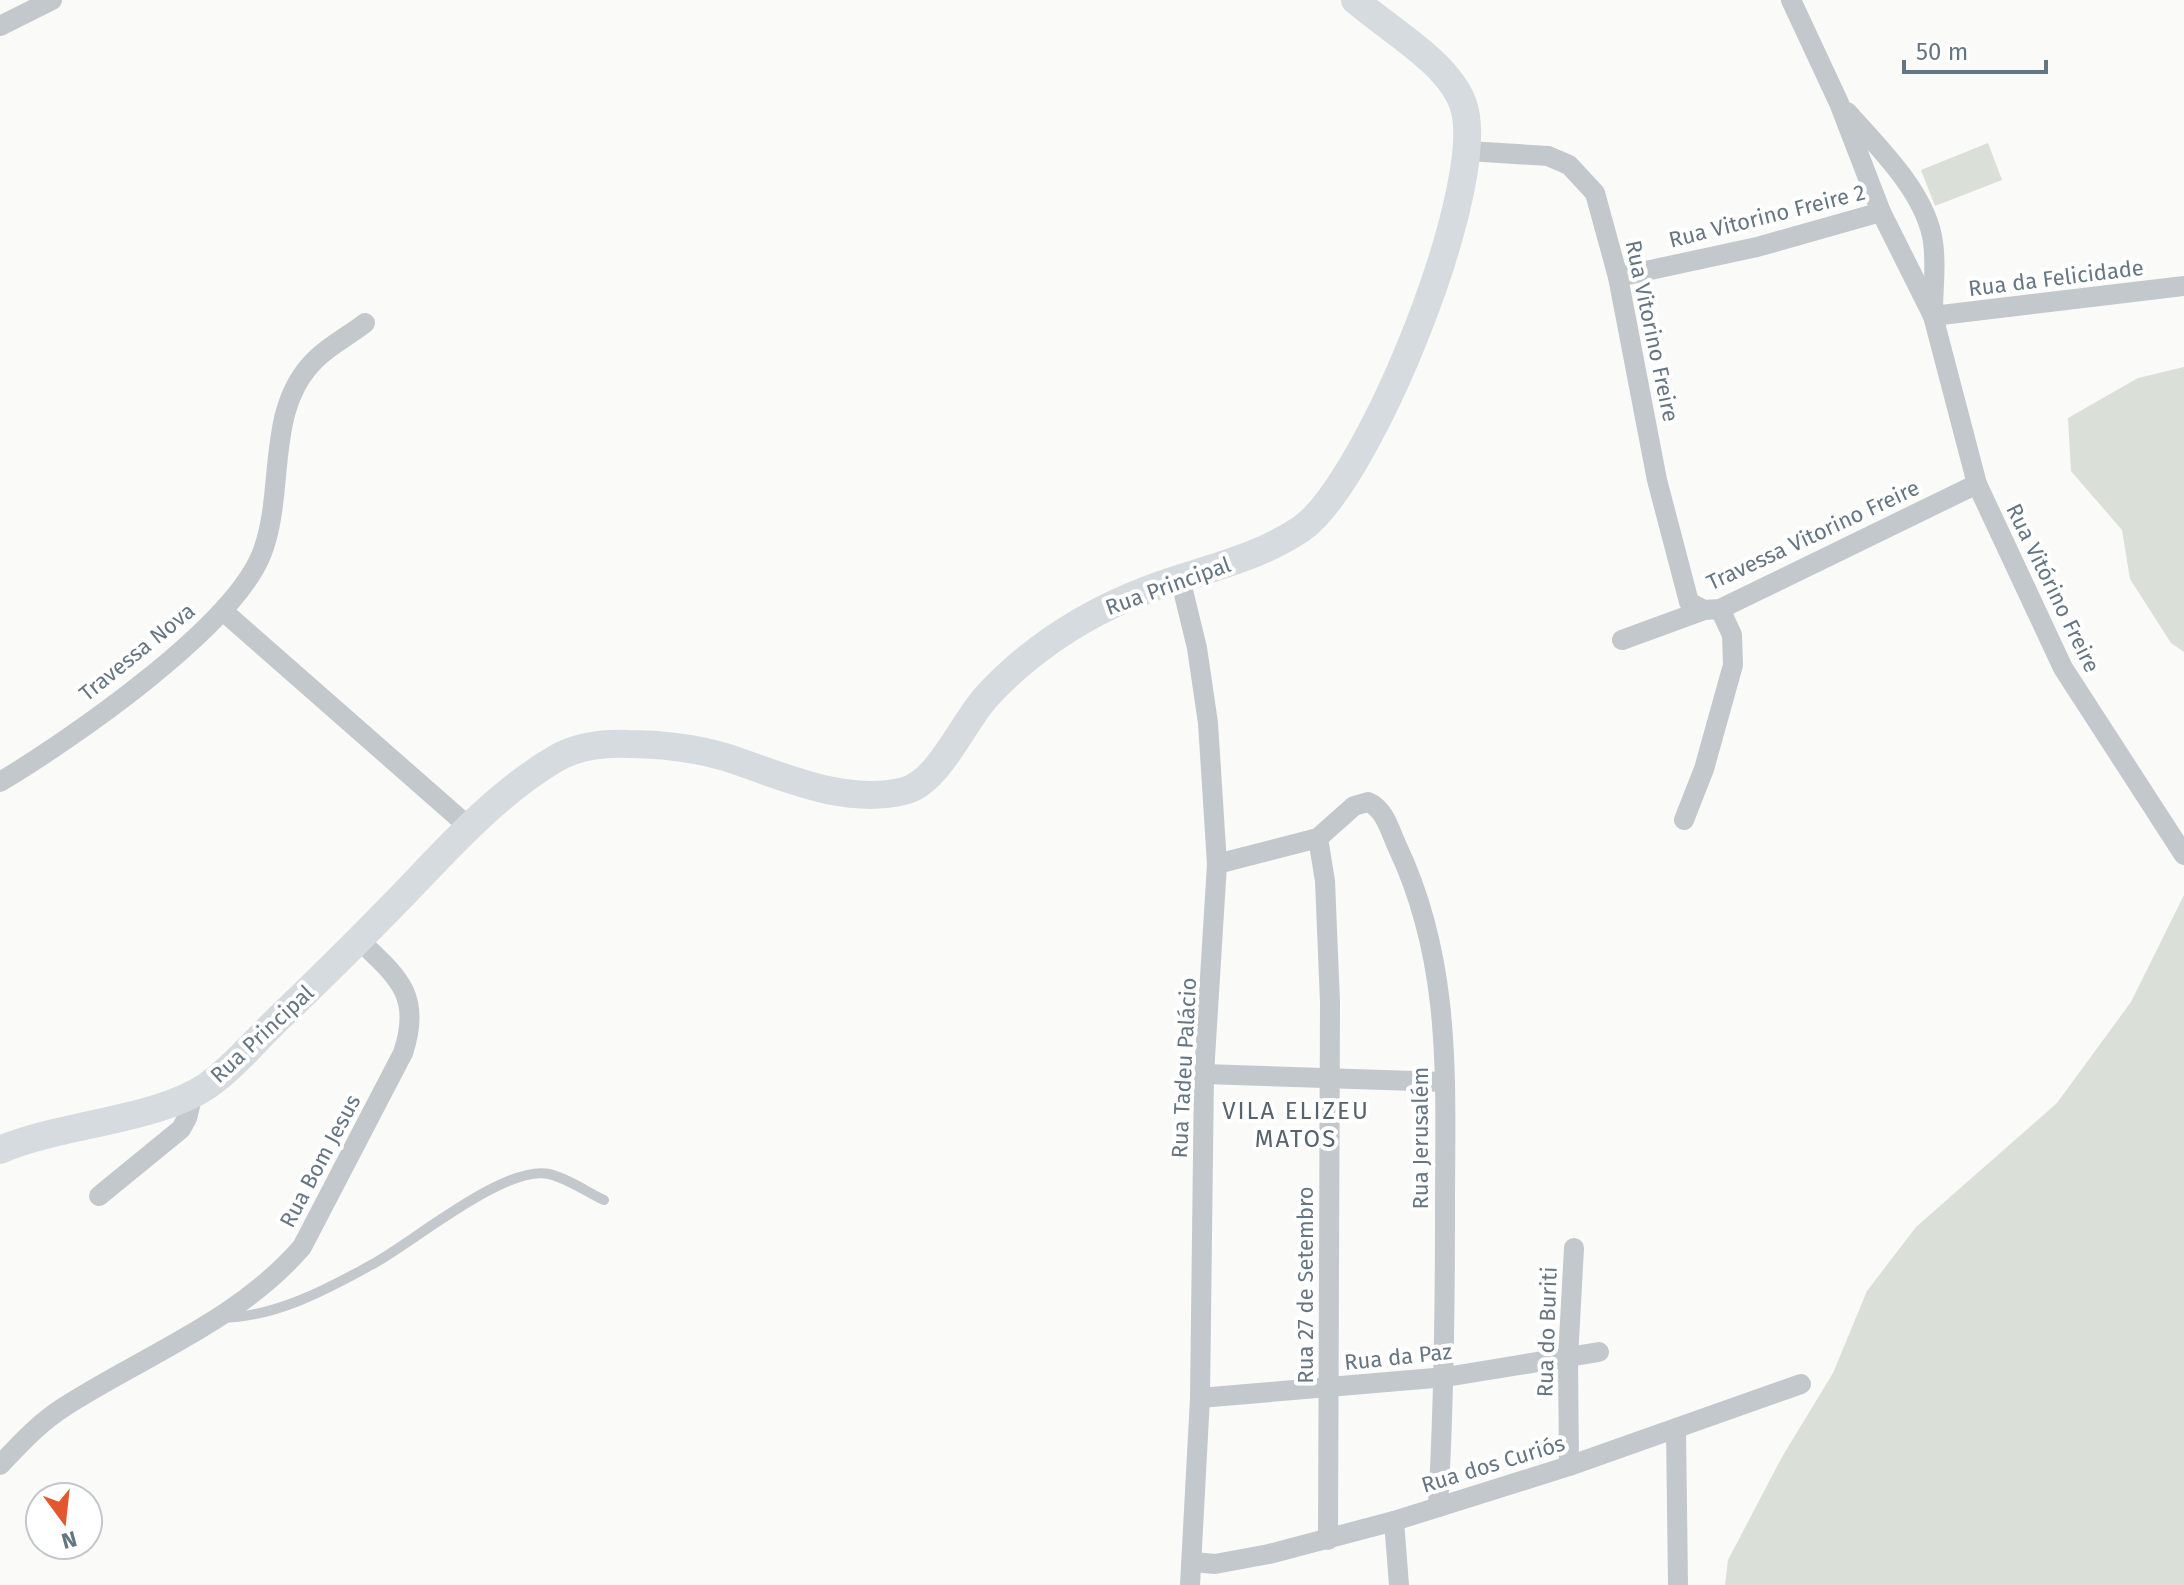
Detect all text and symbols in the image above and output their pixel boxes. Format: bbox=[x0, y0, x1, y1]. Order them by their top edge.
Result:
scale bar bbox=[1904, 24, 2046, 74]
text: 50 m bbox=[1916, 38, 1968, 66]
street label: Rua Vitorino Freire 2 bbox=[1666, 179, 1868, 253]
street label: Rua Vitorino Freire bbox=[1620, 238, 1684, 424]
street label: Rua da Felicidade bbox=[1967, 254, 2145, 302]
street label: Travessa Vitorino Freire bbox=[1702, 474, 1924, 596]
street label: Rua Vitórino Freire bbox=[2000, 499, 2106, 677]
street label: Rua Principal bbox=[1102, 551, 1234, 621]
street label: Travessa Nova bbox=[74, 597, 200, 707]
street label: Rua Tadeu Palácio bbox=[1166, 977, 1202, 1159]
street label: Rua Principal bbox=[205, 979, 319, 1089]
street label: Rua Jerusalém bbox=[1407, 1067, 1434, 1209]
street label: Rua Bom Jesus bbox=[274, 1090, 366, 1232]
district label: VILA ELIZEU MATOS bbox=[1222, 1097, 1370, 1153]
street label: Rua 27 de Setembro bbox=[1292, 1186, 1319, 1384]
street label: Rua do Buriti bbox=[1531, 1266, 1563, 1398]
street label: Rua da Paz bbox=[1343, 1338, 1453, 1376]
street label: Rua dos Curiós bbox=[1418, 1429, 1568, 1499]
north arrow bbox=[24, 1481, 104, 1561]
text: N bbox=[59, 1525, 80, 1555]

